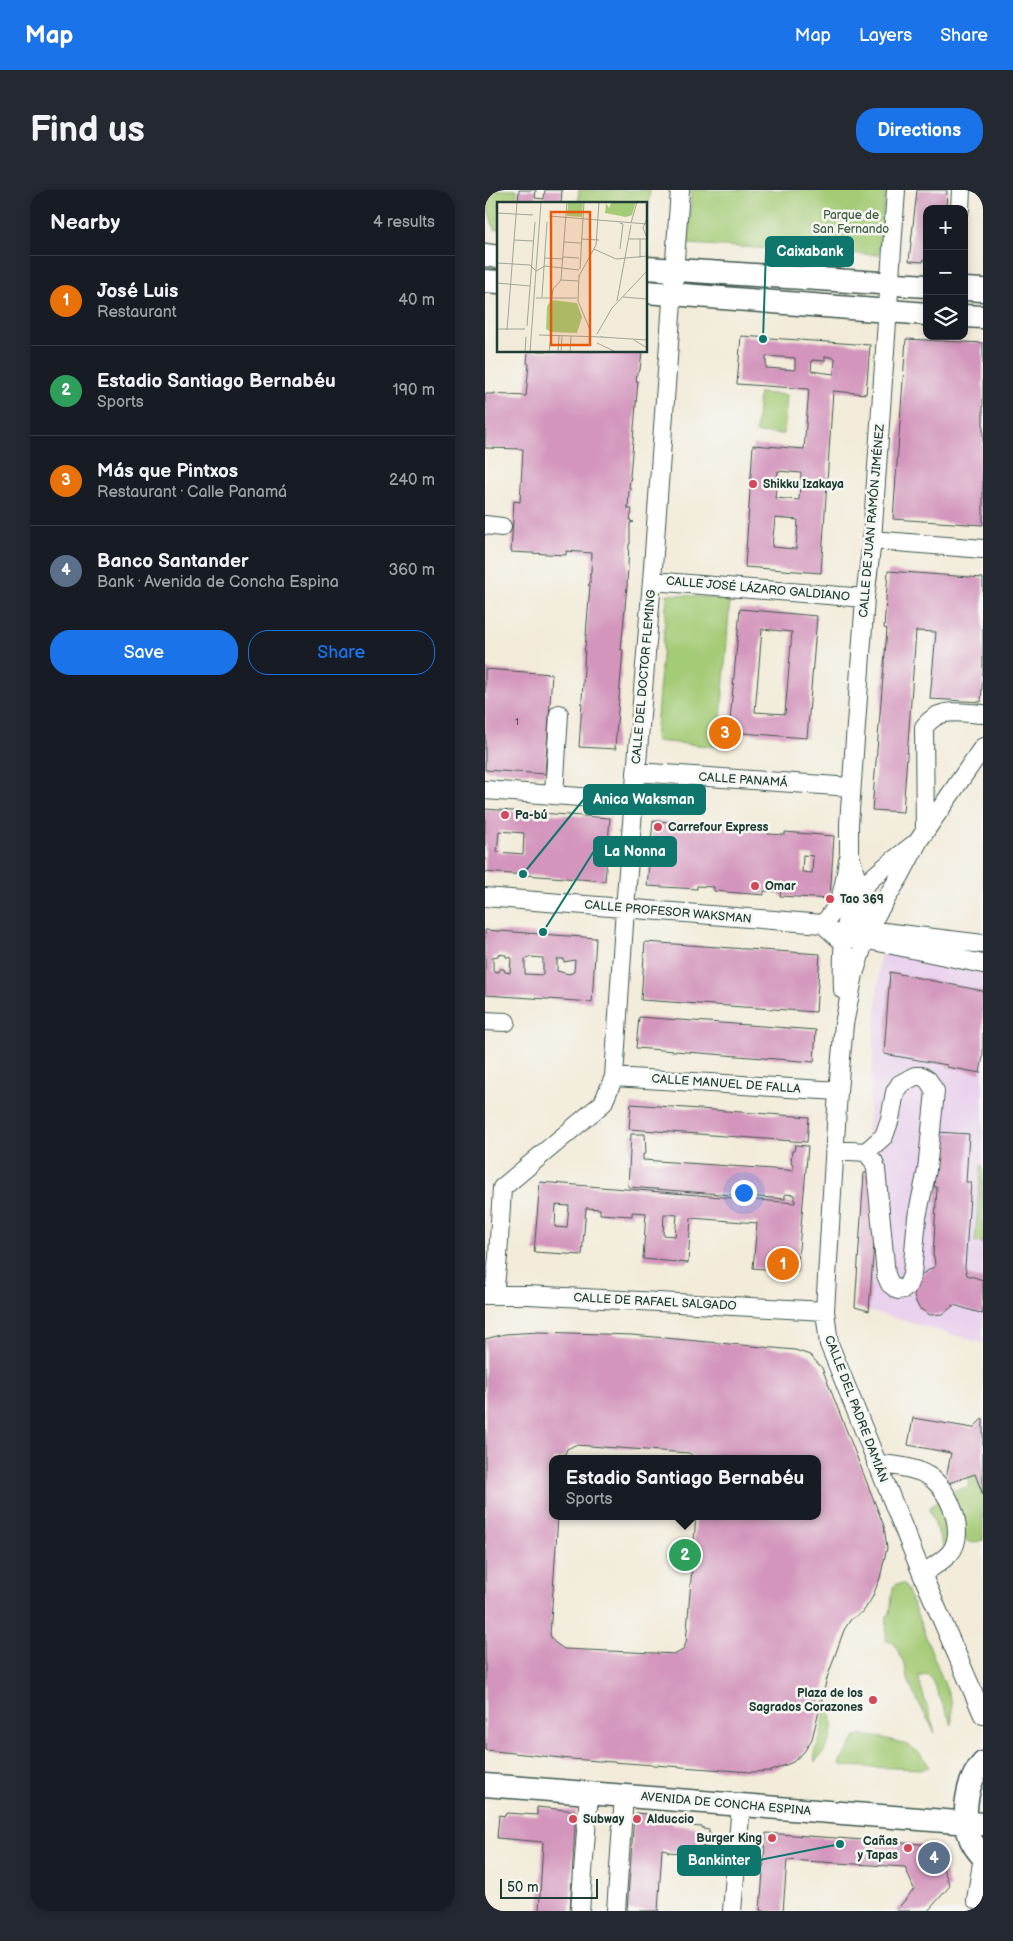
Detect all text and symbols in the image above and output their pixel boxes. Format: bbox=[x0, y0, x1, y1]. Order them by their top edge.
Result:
text: Map bbox=[25, 21, 73, 50]
text: Map bbox=[795, 25, 831, 46]
text: Layers bbox=[859, 25, 912, 46]
text: Share bbox=[940, 25, 988, 46]
button: Directions bbox=[856, 108, 983, 153]
text: Find us bbox=[30, 109, 145, 152]
inset map bbox=[497, 202, 647, 352]
map controls bbox=[923, 205, 968, 340]
button: + bbox=[923, 205, 968, 250]
park label: Parque de San Fernando bbox=[813, 208, 889, 237]
text: Nearby bbox=[50, 210, 120, 235]
text: 4 results bbox=[373, 213, 435, 232]
callout: Caixabank bbox=[766, 237, 853, 266]
text: Caixabank bbox=[777, 243, 844, 260]
button: − bbox=[923, 250, 968, 295]
text: José Luis bbox=[97, 280, 178, 303]
text: 1 bbox=[63, 291, 69, 310]
text: 40 m bbox=[398, 291, 435, 310]
button: layers bbox=[923, 295, 968, 340]
text: Restaurant bbox=[97, 303, 177, 322]
text: Estadio Santiago Bernabéu bbox=[97, 370, 336, 393]
text: 2 bbox=[61, 381, 71, 400]
text: 190 m bbox=[393, 381, 435, 400]
text: Sports bbox=[97, 393, 144, 412]
street label: CALLE DE JUAN RAMÓN JIMÉNEZ bbox=[854, 423, 888, 618]
text: Más que Pintxos bbox=[97, 460, 238, 483]
text: 3 bbox=[61, 471, 71, 490]
text: 240 m bbox=[389, 471, 435, 490]
place label: Shikku Izakaya bbox=[763, 477, 844, 492]
marker: Shikku Izakaya bbox=[747, 478, 759, 490]
text: Restaurant · Calle Panamá bbox=[97, 483, 287, 502]
text: Banco Santander bbox=[97, 550, 248, 573]
text: 4 bbox=[61, 561, 71, 580]
text: 360 m bbox=[388, 561, 435, 580]
street label: CALLE JOSÉ LÁZARO GALDIANO bbox=[665, 571, 851, 605]
text: Bank · Avenida de Concha Espina bbox=[97, 573, 339, 592]
street label: CALLE DEL DOCTOR FLEMING bbox=[629, 589, 659, 765]
button: Save bbox=[50, 630, 238, 675]
button: Share bbox=[248, 630, 435, 675]
pin: 3 bbox=[709, 714, 741, 752]
house number: 1 bbox=[515, 716, 519, 728]
street label: CALLE PANAMÁ bbox=[698, 767, 789, 791]
callout: Anica Waksman bbox=[584, 785, 705, 814]
text: Anica Waksman bbox=[592, 791, 695, 808]
place label: Pa-bú bbox=[515, 808, 548, 823]
marker: Pa-bú bbox=[499, 809, 511, 821]
place label: Carrefour Express bbox=[668, 820, 769, 835]
marker: Carrefour Express bbox=[652, 821, 664, 833]
callout: La Nonna bbox=[594, 837, 676, 866]
text: La Nonna bbox=[604, 843, 666, 860]
place label: Omar bbox=[765, 879, 796, 894]
marker: Omar bbox=[749, 880, 761, 892]
place label: Tao 369 bbox=[840, 892, 884, 907]
marker: Tao 369 bbox=[824, 893, 836, 905]
street label: CALLE PROFESOR WAKSMAN bbox=[584, 897, 752, 927]
street label: CALLE MANUEL DE FALLA bbox=[651, 1071, 802, 1097]
your location bbox=[731, 1180, 757, 1206]
pin: 1 bbox=[767, 1245, 799, 1283]
street label: CALLE DE RAFAEL SALGADO bbox=[573, 1290, 737, 1314]
street label: CALLE DEL PADRE DAMIÁN bbox=[821, 1333, 893, 1485]
popup bbox=[549, 1455, 821, 1520]
text: Estadio Santiago Bernabéu bbox=[566, 1467, 804, 1490]
text: Sports bbox=[566, 1490, 612, 1509]
pin: 2 bbox=[669, 1536, 701, 1574]
place label: Plaza de los Sagrados Corazones bbox=[749, 1686, 863, 1715]
marker: Plaza de los Sagrados Corazones bbox=[867, 1694, 879, 1706]
street label: AVENIDA DE CONCHA ESPINA bbox=[640, 1789, 812, 1819]
place label: Subway bbox=[583, 1812, 625, 1827]
place label: Alduccio bbox=[646, 1812, 694, 1827]
marker: Subway bbox=[567, 1813, 579, 1825]
marker: Alduccio bbox=[631, 1813, 643, 1825]
place label: Burger King bbox=[696, 1831, 762, 1846]
marker: Burger King bbox=[766, 1832, 778, 1844]
place label: Cañas y Tapas bbox=[858, 1834, 898, 1863]
pin: 4 bbox=[918, 1839, 950, 1877]
marker: Cañas y Tapas bbox=[902, 1842, 914, 1854]
callout: Bankinter bbox=[678, 1846, 760, 1875]
text: Bankinter bbox=[688, 1852, 751, 1869]
scale bar bbox=[500, 1876, 597, 1899]
text: 50 m bbox=[507, 1879, 539, 1896]

